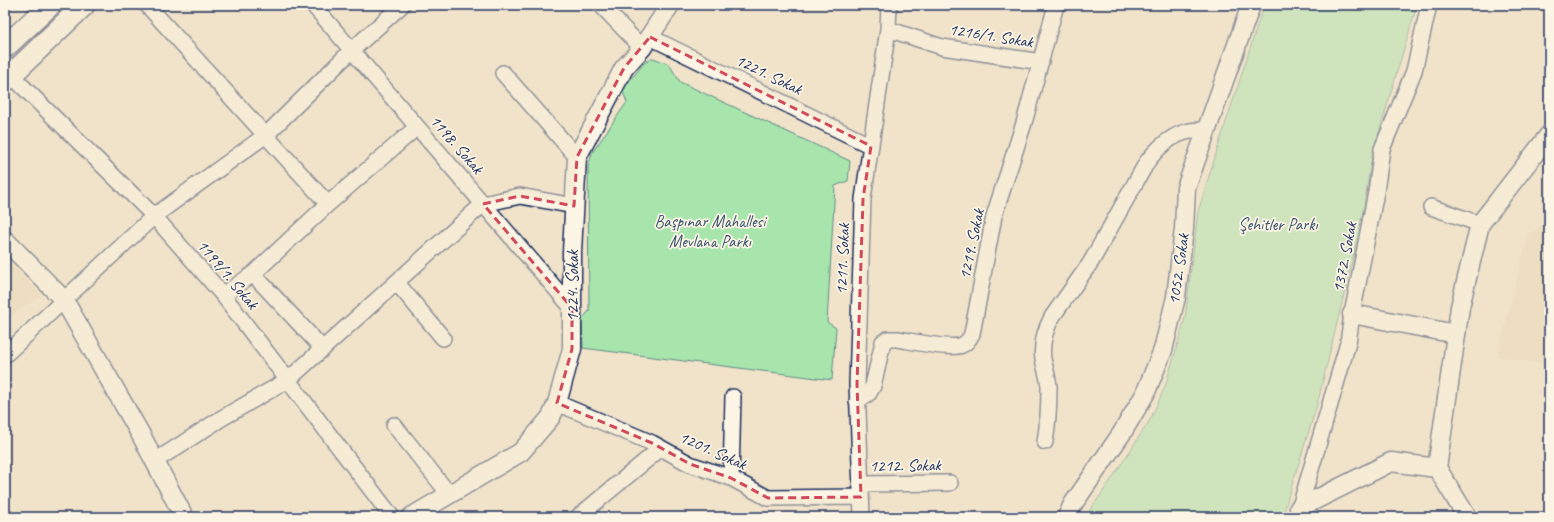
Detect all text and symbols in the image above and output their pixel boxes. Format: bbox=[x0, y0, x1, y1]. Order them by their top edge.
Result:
street label: 1216/1. Sokak bbox=[947, 19, 1036, 53]
street label: 1221. Sokak bbox=[732, 49, 807, 100]
street label: 1198. Sokak bbox=[425, 110, 489, 180]
street label: 1219. Sokak bbox=[954, 205, 990, 281]
park label: Başpınar Mahallesi Mevlana Parkı bbox=[655, 211, 767, 252]
park label: Şehitler Parkı bbox=[1238, 214, 1318, 235]
street label: 1372. Sokak bbox=[1327, 218, 1362, 294]
street label: 1211. Sokak bbox=[831, 221, 854, 295]
street label: 1052. Sokak bbox=[1163, 230, 1194, 306]
street label: 1199/1. Sokak bbox=[192, 235, 264, 315]
street label: 1224. Sokak bbox=[562, 249, 583, 322]
street label: 1201. Sokak bbox=[676, 426, 751, 475]
street label: 1212. Sokak bbox=[869, 454, 943, 477]

